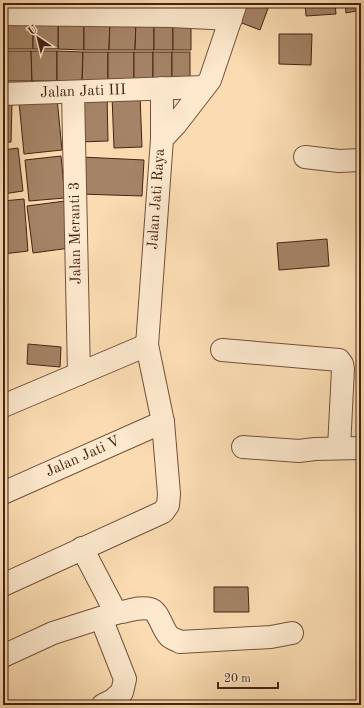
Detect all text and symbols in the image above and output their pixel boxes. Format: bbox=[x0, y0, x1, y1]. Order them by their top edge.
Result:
north arrow bbox=[18, 18, 58, 58]
text: U bbox=[26, 24, 40, 38]
street label: Jalan Jati III bbox=[40, 83, 126, 101]
street label: Jalan Jati Raya bbox=[146, 147, 168, 250]
street label: Jalan Meranti 3 bbox=[68, 182, 84, 284]
street label: Jalan Jati V bbox=[43, 434, 123, 480]
scale bar bbox=[218, 664, 278, 690]
text: 20 m bbox=[224, 673, 251, 685]

